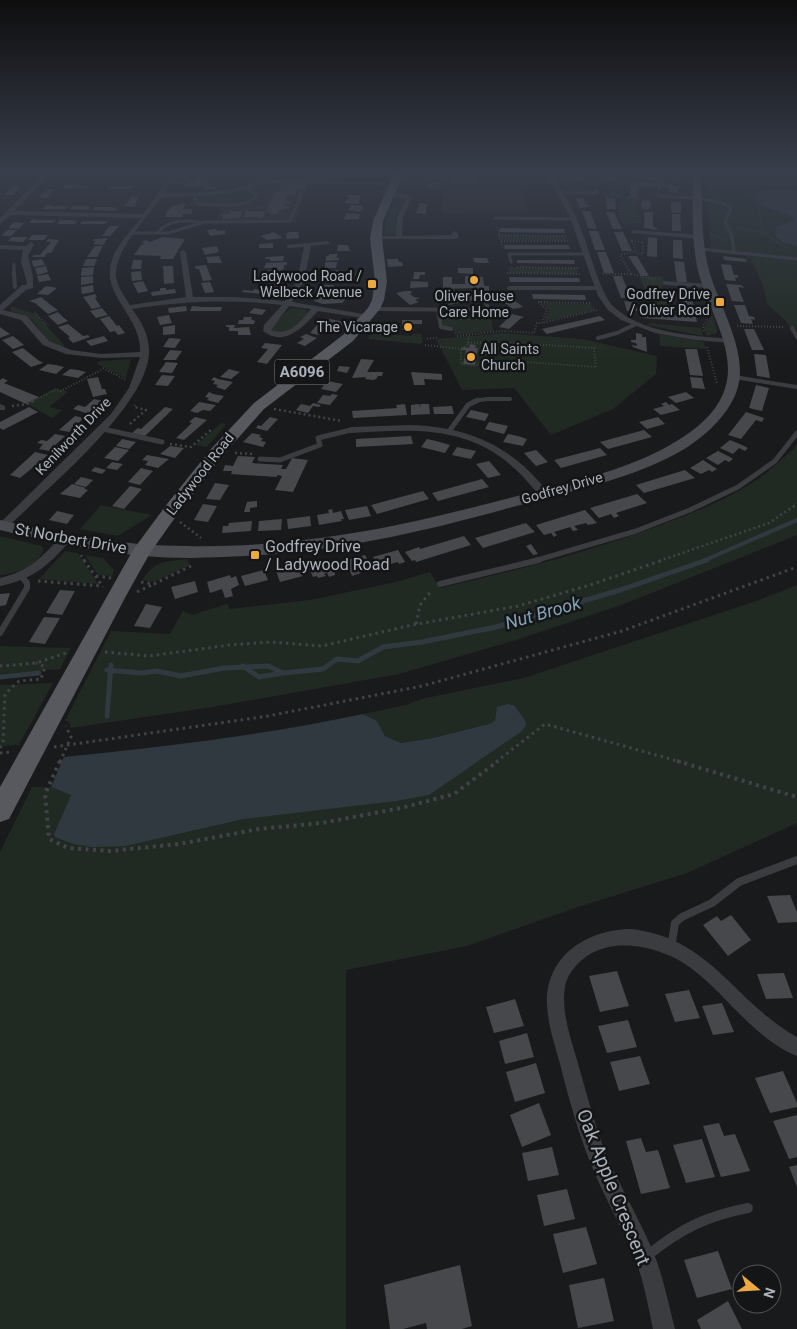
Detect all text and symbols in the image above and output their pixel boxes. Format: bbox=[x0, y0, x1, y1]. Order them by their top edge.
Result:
place label: Ladywood Road / Welbeck Avenue bbox=[253, 268, 362, 300]
marker: Oliver House Care Home bbox=[468, 274, 480, 286]
marker: Ladywood Road / Welbeck Avenue bbox=[366, 278, 378, 290]
place label: Godfrey Drive / Oliver Road bbox=[626, 286, 710, 318]
place label: Oliver House Care Home bbox=[434, 288, 514, 320]
marker: Godfrey Drive / Oliver Road bbox=[714, 296, 726, 308]
place label: The Vicarage bbox=[316, 319, 398, 335]
marker: The Vicarage bbox=[402, 321, 414, 333]
place label: All Saints Church bbox=[481, 341, 539, 373]
marker: All Saints Church bbox=[465, 351, 477, 363]
road number: A6096 bbox=[274, 360, 330, 384]
street label: Kenilworth Drive bbox=[32, 394, 114, 478]
street label: Ladywood Road bbox=[163, 430, 237, 518]
street label: Godfrey Drive bbox=[520, 469, 604, 507]
street label: St Norbert Drive bbox=[14, 519, 128, 558]
place label: Godfrey Drive / Ladywood Road bbox=[265, 537, 389, 574]
marker: Godfrey Drive / Ladywood Road bbox=[249, 549, 261, 561]
water label: Nut Brook bbox=[503, 591, 584, 633]
street label: Oak Apple Crescent bbox=[572, 1106, 655, 1269]
north arrow bbox=[732, 1264, 782, 1314]
text: N bbox=[760, 1286, 779, 1300]

